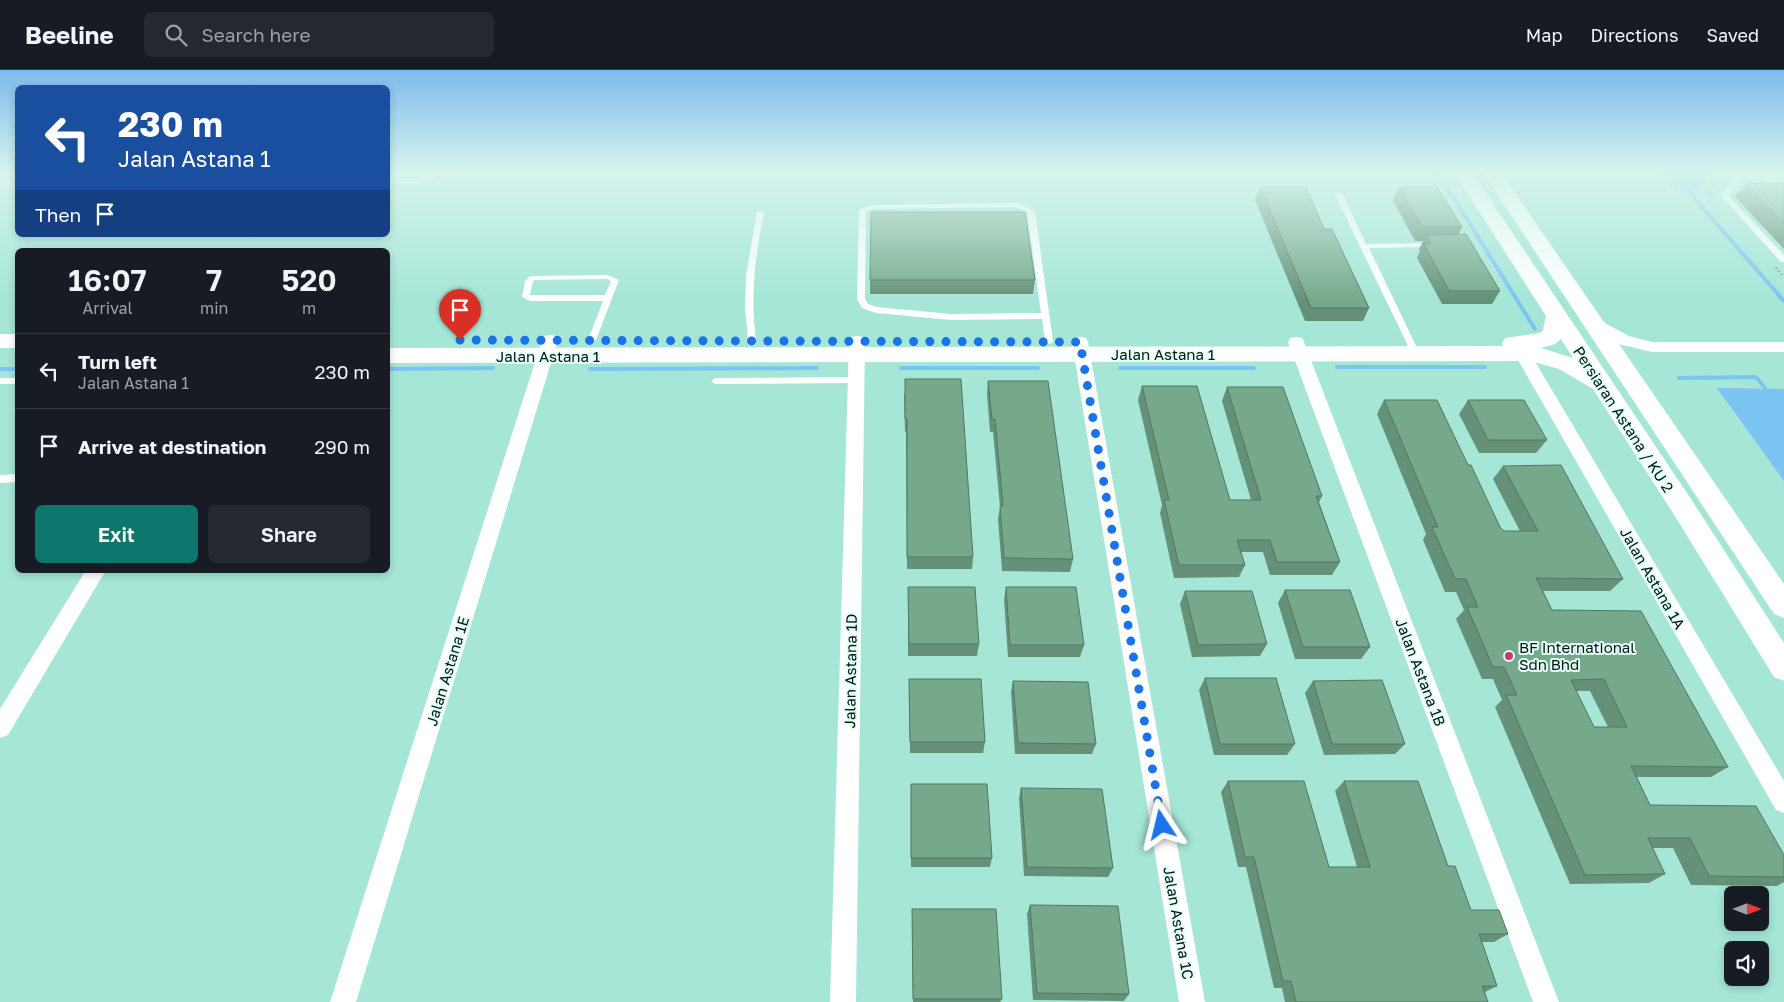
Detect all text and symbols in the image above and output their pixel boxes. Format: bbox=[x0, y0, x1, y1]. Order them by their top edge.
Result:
search box bbox=[144, 12, 494, 57]
text: Beeline bbox=[25, 20, 114, 49]
icon: search bbox=[162, 21, 190, 49]
text: Search here bbox=[202, 23, 310, 46]
text: Map bbox=[1526, 24, 1562, 46]
text: Directions bbox=[1590, 24, 1678, 46]
text: Saved bbox=[1706, 24, 1759, 46]
text: 230 m bbox=[118, 103, 223, 145]
icon: left bbox=[35, 105, 100, 170]
text: Jalan Astana 1 bbox=[118, 145, 271, 172]
icon: arrive bbox=[91, 200, 119, 228]
text: Then bbox=[35, 203, 81, 226]
text: 16:07 bbox=[68, 262, 147, 298]
text: 7 bbox=[206, 262, 222, 298]
text: 520 bbox=[282, 262, 337, 298]
pin bbox=[439, 289, 481, 340]
icon: arrive bbox=[446, 296, 474, 324]
text: Arrival bbox=[82, 298, 133, 318]
text: min bbox=[200, 298, 228, 318]
text: m bbox=[302, 298, 316, 318]
street label: Persiaran Astana / KU 2 bbox=[1570, 343, 1678, 495]
street label: Jalan Astana 1 bbox=[1111, 345, 1215, 363]
street label: Jalan Astana 1 bbox=[496, 347, 600, 365]
text: Turn left bbox=[78, 350, 157, 373]
icon: left bbox=[35, 357, 63, 385]
text: 230 m bbox=[315, 360, 370, 383]
text: Jalan Astana 1 bbox=[78, 373, 189, 393]
icon: arrive bbox=[35, 432, 63, 460]
text: Arrive at destination bbox=[78, 435, 266, 458]
text: 290 m bbox=[314, 435, 370, 458]
button: Exit bbox=[35, 505, 198, 563]
button: Share bbox=[208, 505, 370, 563]
street label: Jalan Astana 1A bbox=[1617, 524, 1689, 632]
street label: Jalan Astana 1E bbox=[422, 614, 472, 728]
street label: Jalan Astana 1D bbox=[840, 614, 860, 728]
street label: Jalan Astana 1B bbox=[1392, 615, 1450, 729]
place label: BF International Sdn Bhd bbox=[1519, 638, 1635, 673]
marker: BF International Sdn Bhd bbox=[1503, 650, 1515, 662]
position arrow bbox=[1135, 798, 1187, 850]
street label: Jalan Astana 1C bbox=[1160, 865, 1198, 981]
north arrow bbox=[1724, 886, 1769, 931]
map controls bbox=[1724, 886, 1769, 986]
button: sound bbox=[1724, 941, 1769, 986]

